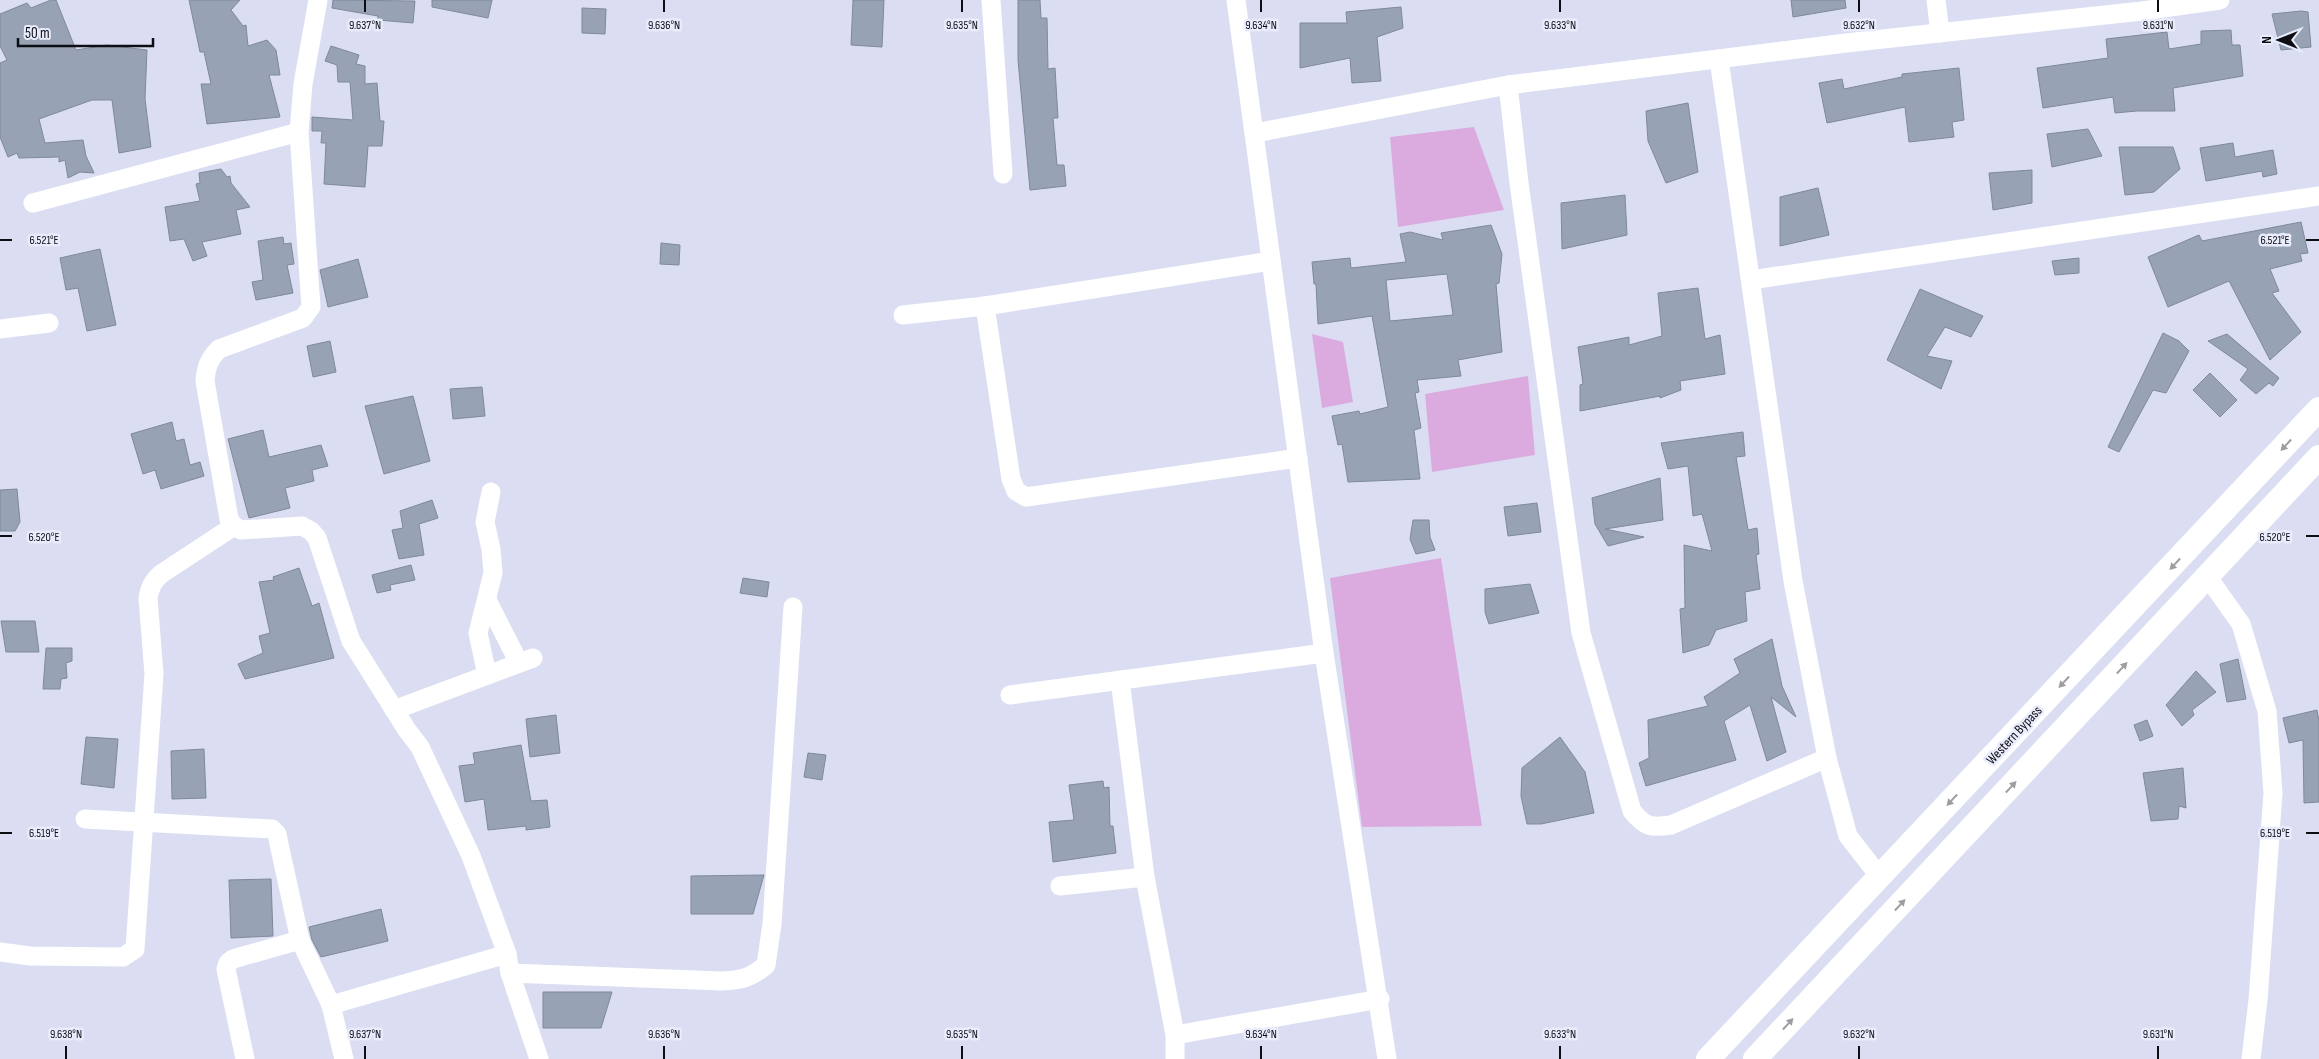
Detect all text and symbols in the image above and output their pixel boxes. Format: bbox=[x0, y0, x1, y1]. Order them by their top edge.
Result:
scale bar bbox=[18, 15, 152, 47]
north arrow bbox=[2254, 15, 2304, 65]
text: 9.637°N bbox=[349, 18, 381, 33]
text: 9.636°N bbox=[648, 18, 680, 33]
text: 9.635°N bbox=[946, 18, 978, 33]
text: 9.634°N bbox=[1245, 18, 1277, 33]
text: 9.633°N bbox=[1544, 18, 1576, 33]
text: 9.632°N bbox=[1843, 18, 1875, 33]
text: 9.631°N bbox=[2143, 18, 2173, 33]
text: 50 m bbox=[25, 24, 50, 43]
text: N bbox=[2258, 36, 2275, 44]
text: 6.521°E bbox=[29, 233, 59, 248]
text: 6.521°E bbox=[2260, 233, 2290, 248]
one-way arrow bbox=[2280, 438, 2292, 450]
text: 6.520°E bbox=[29, 530, 59, 545]
text: 6.520°E bbox=[2260, 530, 2290, 545]
one-way arrow bbox=[2169, 557, 2181, 569]
one-way arrow bbox=[2116, 663, 2128, 675]
one-way arrow bbox=[2058, 676, 2070, 688]
street label: Western Bypass bbox=[1982, 702, 2046, 768]
one-way arrow bbox=[2005, 781, 2017, 793]
one-way arrow bbox=[1946, 794, 1958, 806]
text: 6.519°E bbox=[29, 826, 59, 841]
text: 6.519°E bbox=[2260, 826, 2290, 841]
one-way arrow bbox=[1894, 900, 1906, 912]
one-way arrow bbox=[1782, 1018, 1794, 1030]
text: 9.638°N bbox=[50, 1027, 82, 1042]
text: 9.637°N bbox=[349, 1027, 381, 1042]
text: 9.636°N bbox=[648, 1027, 680, 1042]
text: 9.635°N bbox=[946, 1027, 978, 1042]
text: 9.634°N bbox=[1245, 1027, 1277, 1042]
text: 9.633°N bbox=[1544, 1027, 1576, 1042]
text: 9.632°N bbox=[1843, 1027, 1875, 1042]
text: 9.631°N bbox=[2143, 1027, 2173, 1042]

